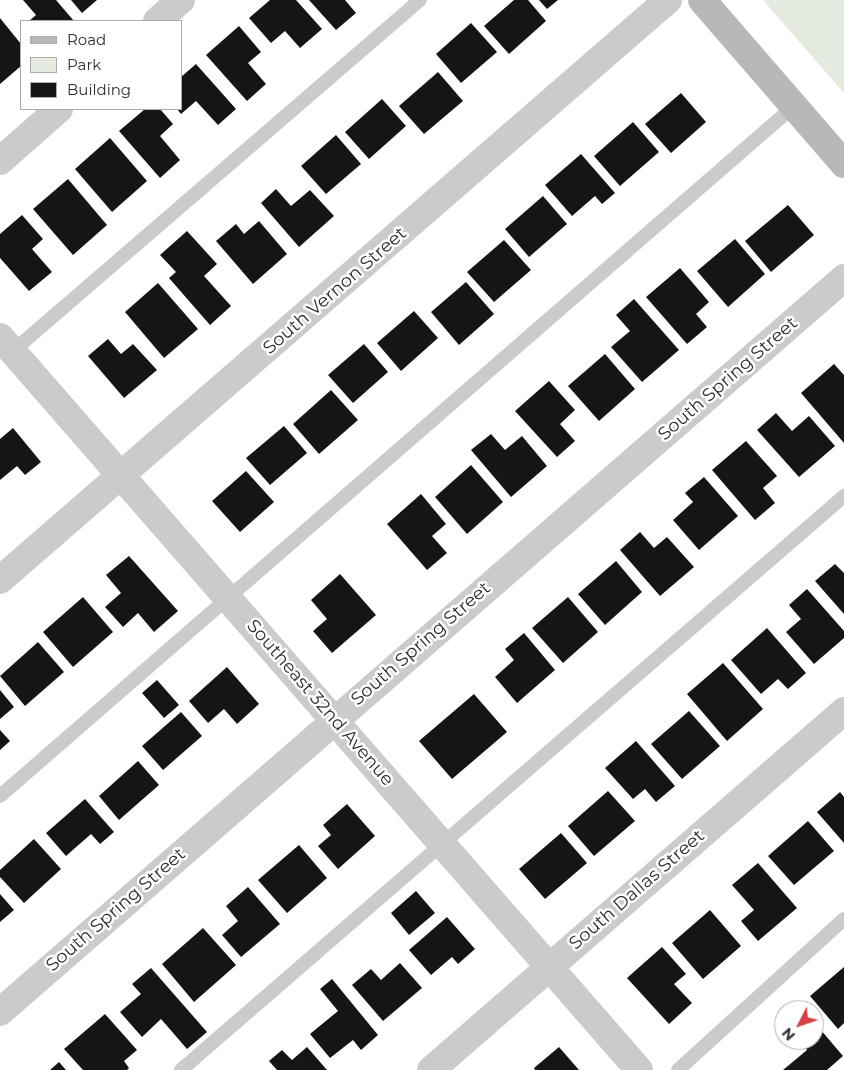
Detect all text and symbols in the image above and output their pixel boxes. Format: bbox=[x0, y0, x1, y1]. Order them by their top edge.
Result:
legend bbox=[20, 20, 182, 110]
text: Road bbox=[67, 30, 106, 49]
text: Park bbox=[67, 55, 101, 74]
text: Building bbox=[67, 80, 131, 99]
street label: South Vernon Street bbox=[259, 223, 411, 359]
street label: South Spring Street bbox=[654, 313, 802, 445]
street label: South Spring Street bbox=[347, 578, 495, 710]
street label: Southeast 32nd Avenue bbox=[242, 615, 398, 791]
street label: South Dallas Street bbox=[565, 825, 709, 955]
street label: South Spring Street bbox=[42, 844, 190, 976]
north arrow bbox=[774, 1000, 824, 1050]
text: N bbox=[778, 1024, 799, 1044]

